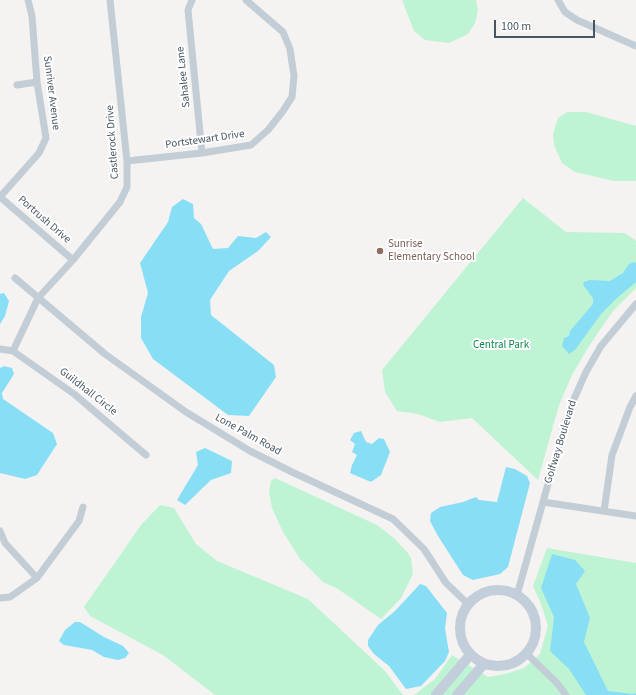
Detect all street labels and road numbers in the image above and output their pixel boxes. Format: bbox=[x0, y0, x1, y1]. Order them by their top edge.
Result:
street label: Sahalee Lane bbox=[174, 46, 194, 108]
street label: Sunriver Avenue bbox=[40, 55, 62, 131]
street label: Castlerock Drive bbox=[104, 104, 122, 180]
street label: Portstewart Drive bbox=[165, 128, 245, 152]
street label: Portrush Drive bbox=[15, 193, 73, 247]
street label: Guildhall Circle bbox=[56, 365, 120, 419]
street label: Golfway Boulevard bbox=[542, 399, 580, 485]
street label: Lone Palm Road bbox=[212, 411, 284, 459]

